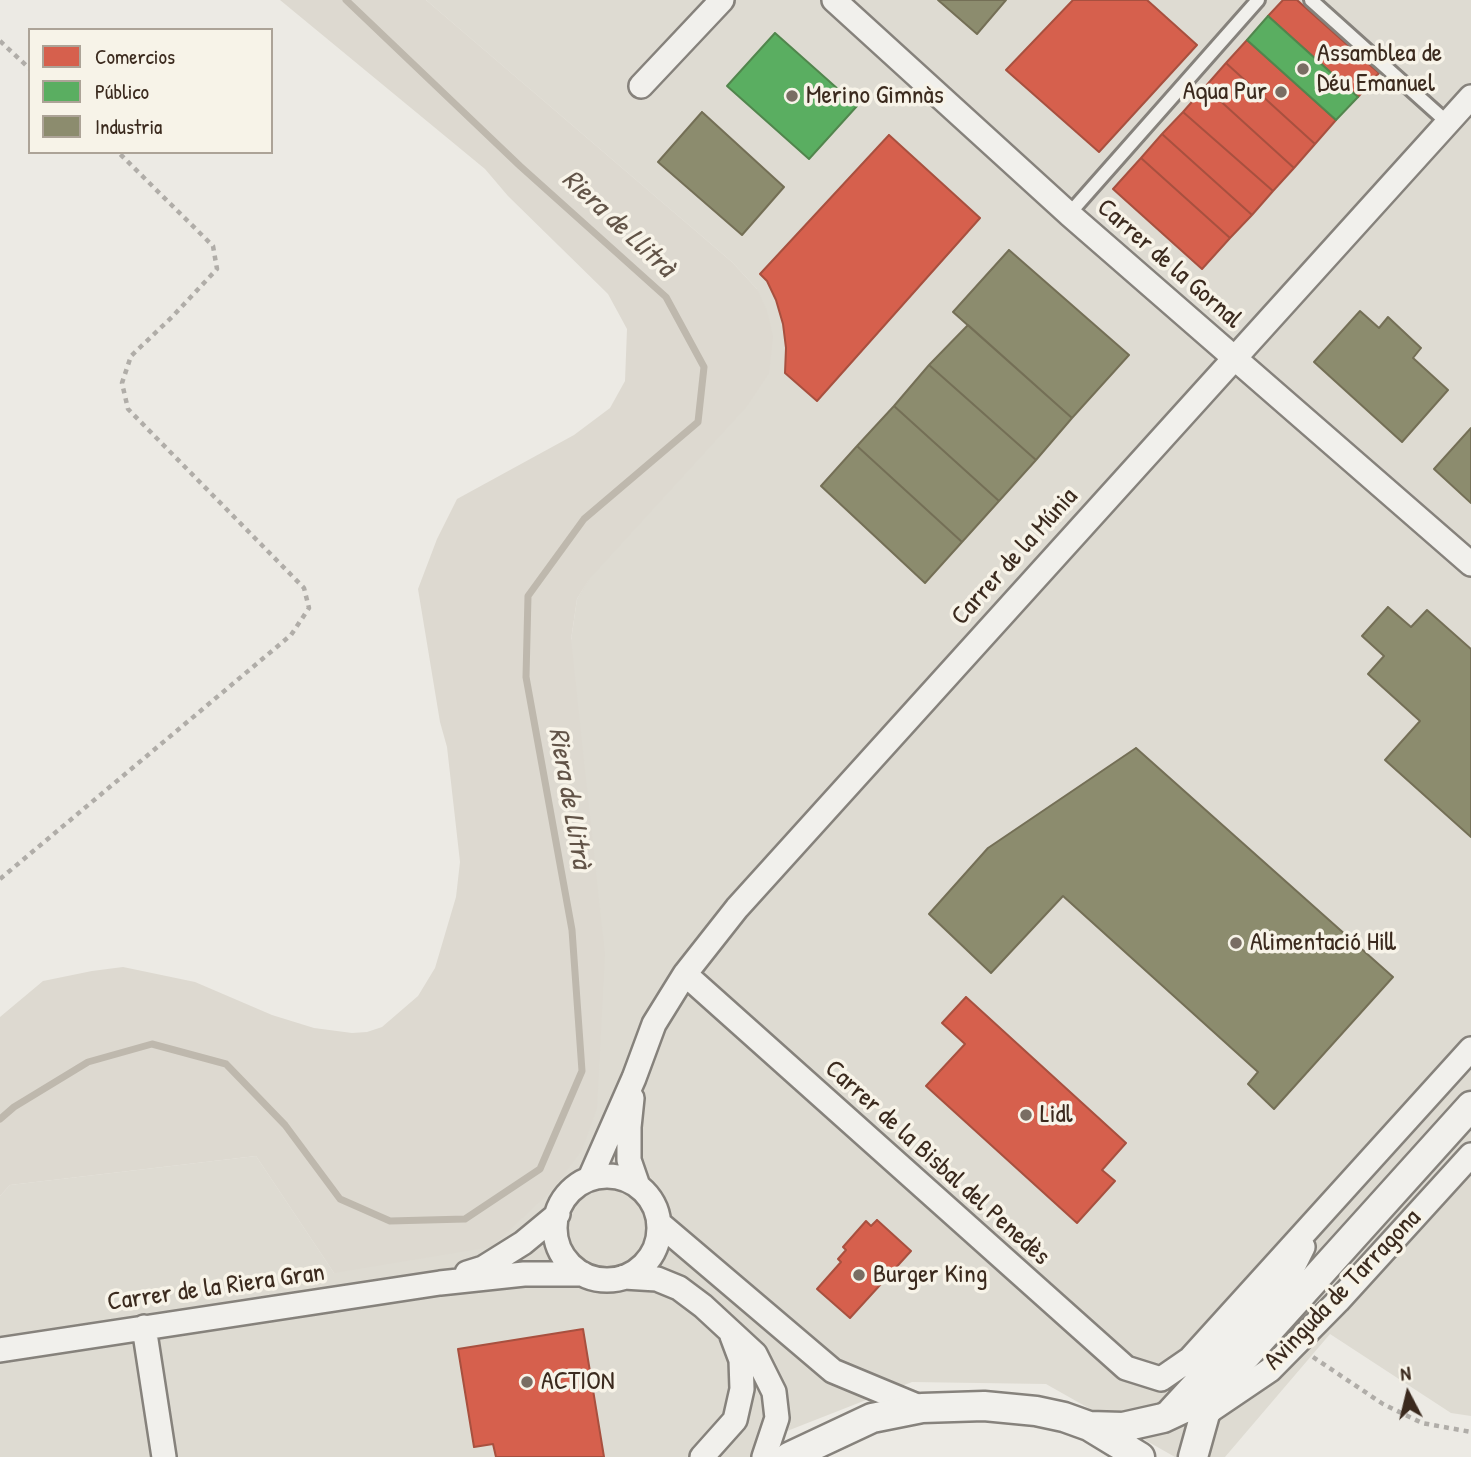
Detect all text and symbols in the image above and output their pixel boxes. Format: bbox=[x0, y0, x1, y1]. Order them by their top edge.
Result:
legend bbox=[28, 28, 273, 154]
place label: Assamblea de Déu Emanuel bbox=[1317, 38, 1442, 100]
text: Comercios bbox=[95, 42, 175, 71]
marker: Assamblea de Déu Emanuel bbox=[1295, 61, 1311, 77]
place label: Aqua Pur bbox=[1183, 76, 1267, 108]
text: Público bbox=[95, 77, 149, 106]
place label: Merino Gimnàs bbox=[806, 80, 944, 112]
marker: Aqua Pur bbox=[1273, 84, 1289, 100]
marker: Merino Gimnàs bbox=[784, 88, 800, 104]
text: Industria bbox=[95, 112, 162, 141]
water label: Riera de Llitrà bbox=[554, 163, 682, 285]
street label: Carrer de la Gornal bbox=[1090, 192, 1248, 336]
street label: Carrer de la Múnia bbox=[945, 482, 1085, 632]
water label: Riera de Llitrà bbox=[540, 725, 598, 871]
place label: Alimentació Hill bbox=[1250, 927, 1396, 959]
marker: Alimentació Hill bbox=[1228, 935, 1244, 951]
street label: Carrer de la Bisbal del Penedès bbox=[818, 1054, 1056, 1272]
place label: Lidl bbox=[1040, 1099, 1073, 1131]
marker: Lidl bbox=[1018, 1107, 1034, 1123]
street label: Avinguda de Tarragona bbox=[1258, 1203, 1428, 1377]
street label: Carrer de la Riera Gran bbox=[105, 1257, 327, 1319]
place label: Burger King bbox=[873, 1259, 987, 1291]
marker: Burger King bbox=[851, 1267, 867, 1283]
north arrow bbox=[1373, 1359, 1443, 1429]
text: N bbox=[1399, 1360, 1412, 1387]
place label: ACTION bbox=[541, 1366, 615, 1398]
marker: ACTION bbox=[519, 1374, 535, 1390]

